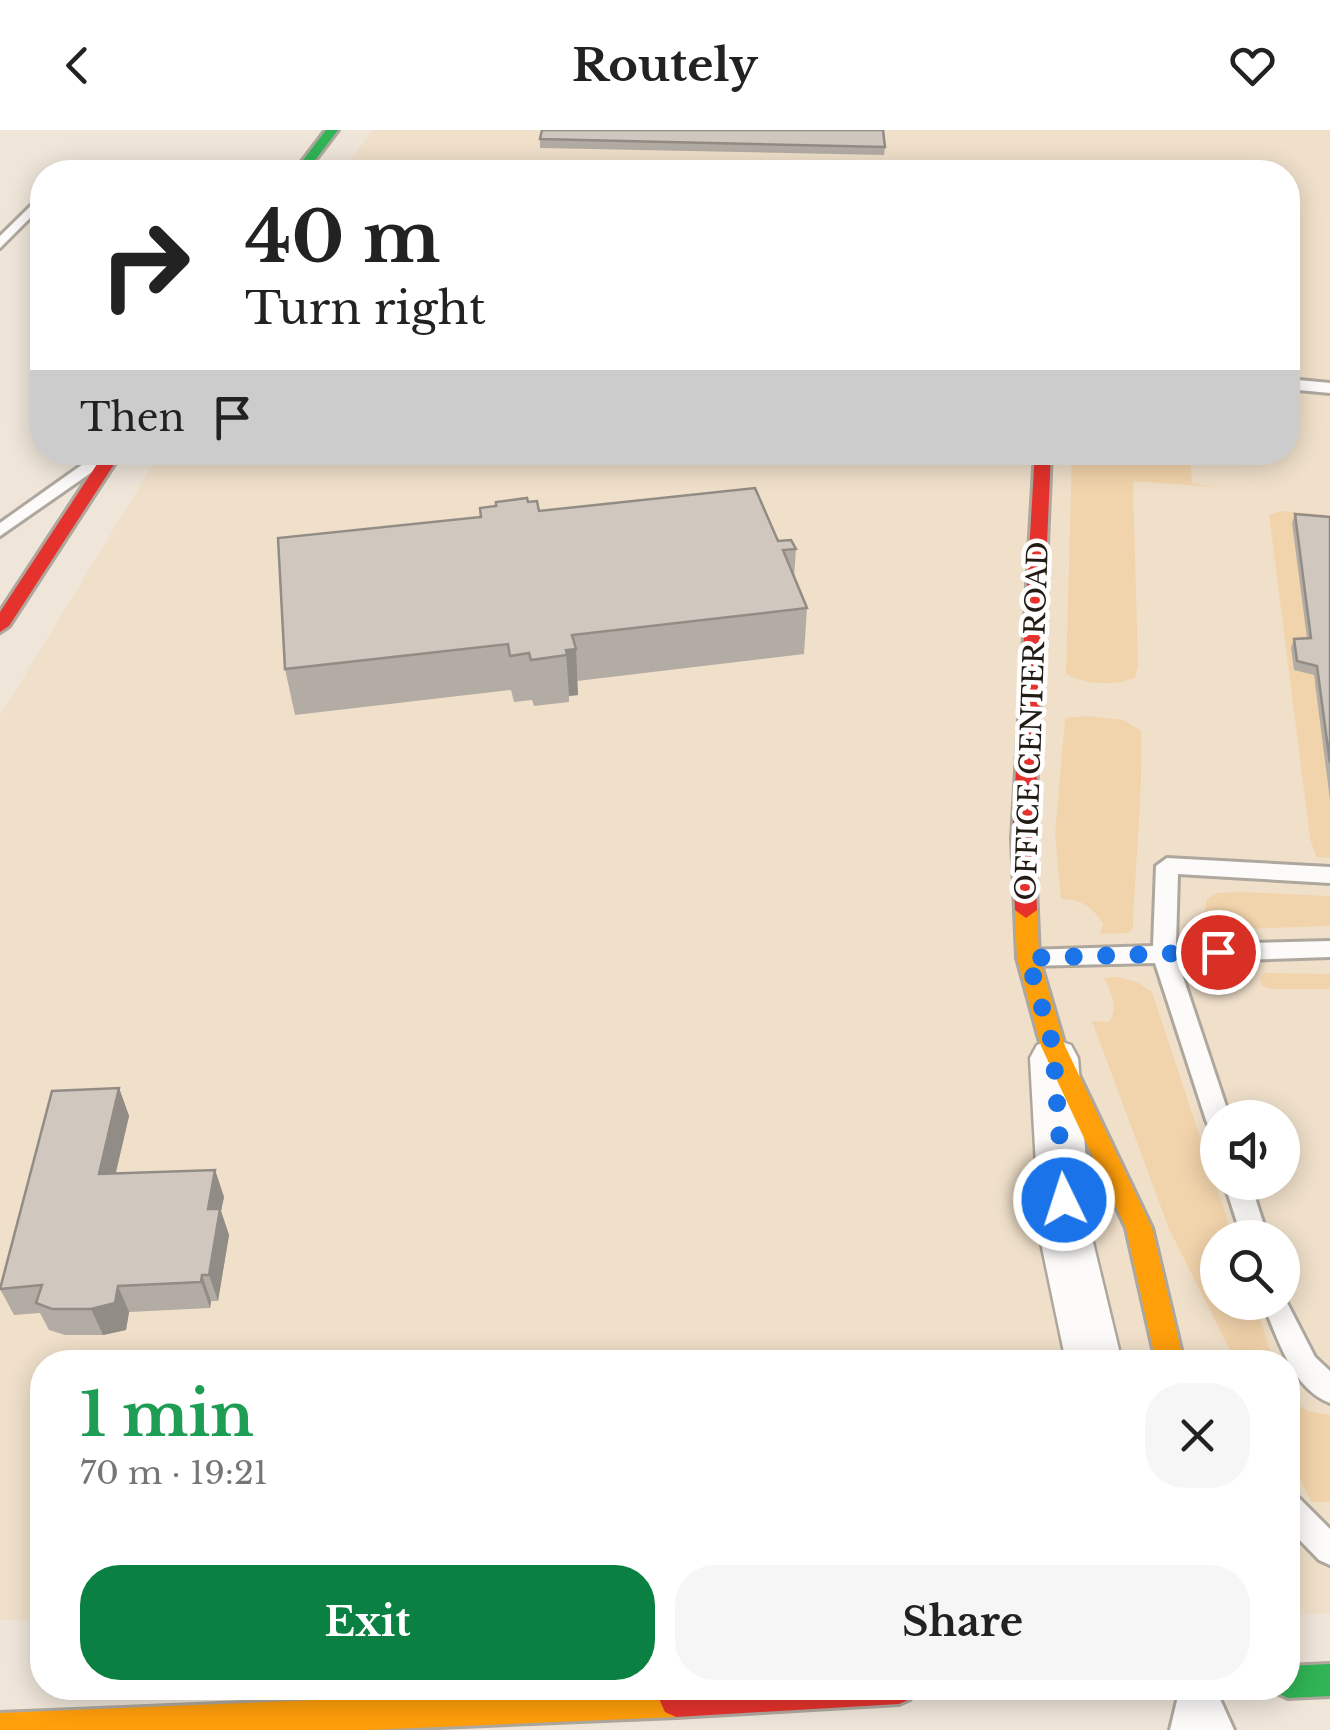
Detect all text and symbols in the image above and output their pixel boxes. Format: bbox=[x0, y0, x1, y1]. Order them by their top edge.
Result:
text: Routely bbox=[572, 37, 758, 93]
icon: back bbox=[50, 38, 105, 93]
icon: heart bbox=[1225, 38, 1280, 93]
text: 40 m bbox=[245, 194, 440, 281]
icon: right bbox=[80, 200, 210, 330]
text: Turn right bbox=[245, 280, 486, 336]
icon: arrive bbox=[205, 390, 260, 445]
text: Then bbox=[80, 394, 185, 441]
street label: OFFICE CENTER ROAD bbox=[1008, 541, 1056, 901]
pin bbox=[1176, 910, 1261, 995]
icon: arrive bbox=[1191, 925, 1246, 980]
map controls bbox=[1200, 1100, 1300, 1320]
button: sound bbox=[1200, 1100, 1300, 1200]
position arrow bbox=[1012, 1148, 1116, 1252]
button: search bbox=[1200, 1220, 1300, 1320]
text: 1 min bbox=[80, 1378, 254, 1452]
button: close bbox=[1145, 1383, 1250, 1488]
text: 70 m · 19:21 bbox=[80, 1453, 268, 1493]
button: Exit bbox=[80, 1565, 655, 1680]
button: Share bbox=[675, 1565, 1250, 1680]

